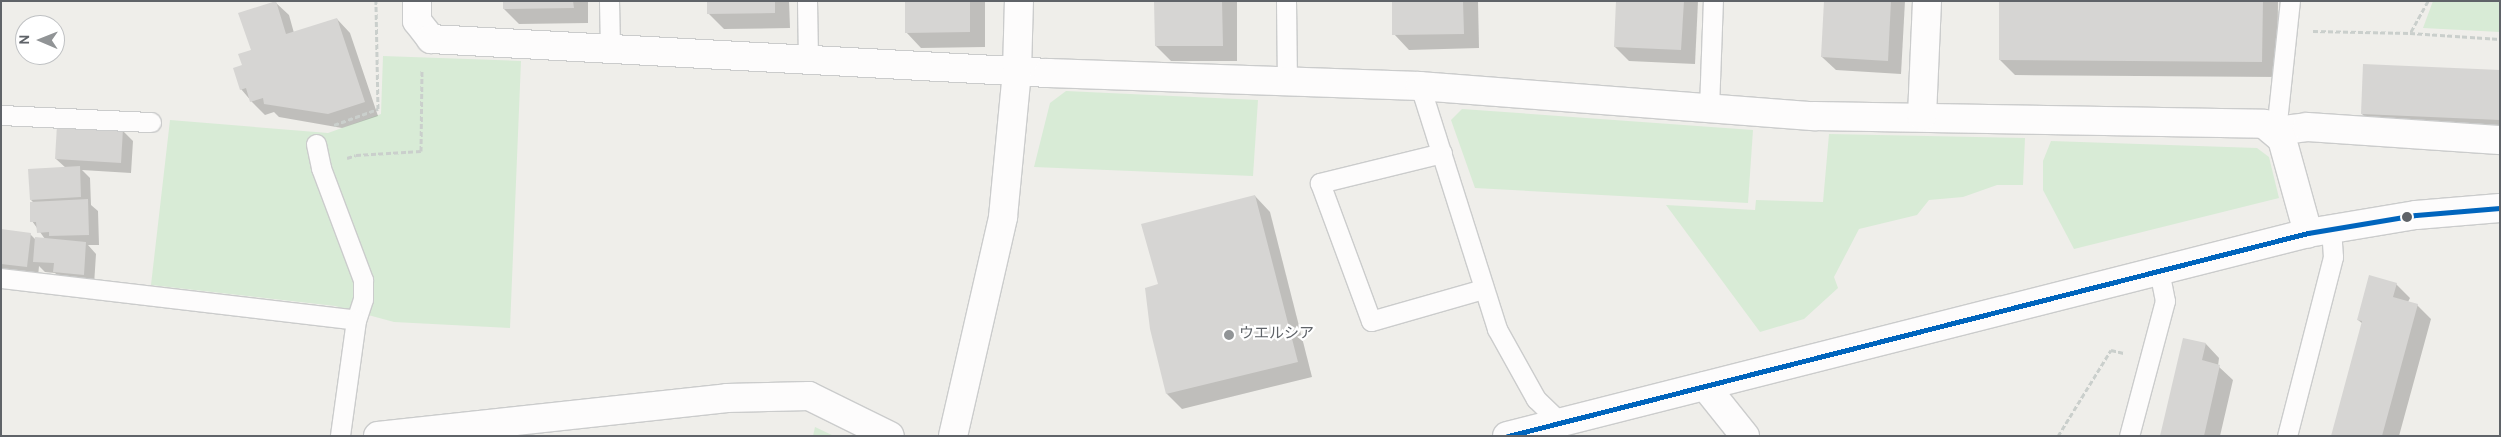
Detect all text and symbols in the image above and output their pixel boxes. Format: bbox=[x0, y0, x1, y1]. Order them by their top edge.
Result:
north arrow bbox=[15, 15, 65, 65]
text: N bbox=[17, 35, 34, 45]
unlabelled marker bbox=[2402, 212, 2412, 222]
place label: ウエルシア bbox=[1239, 326, 1314, 344]
marker: ウエルシア bbox=[1223, 329, 1235, 341]

